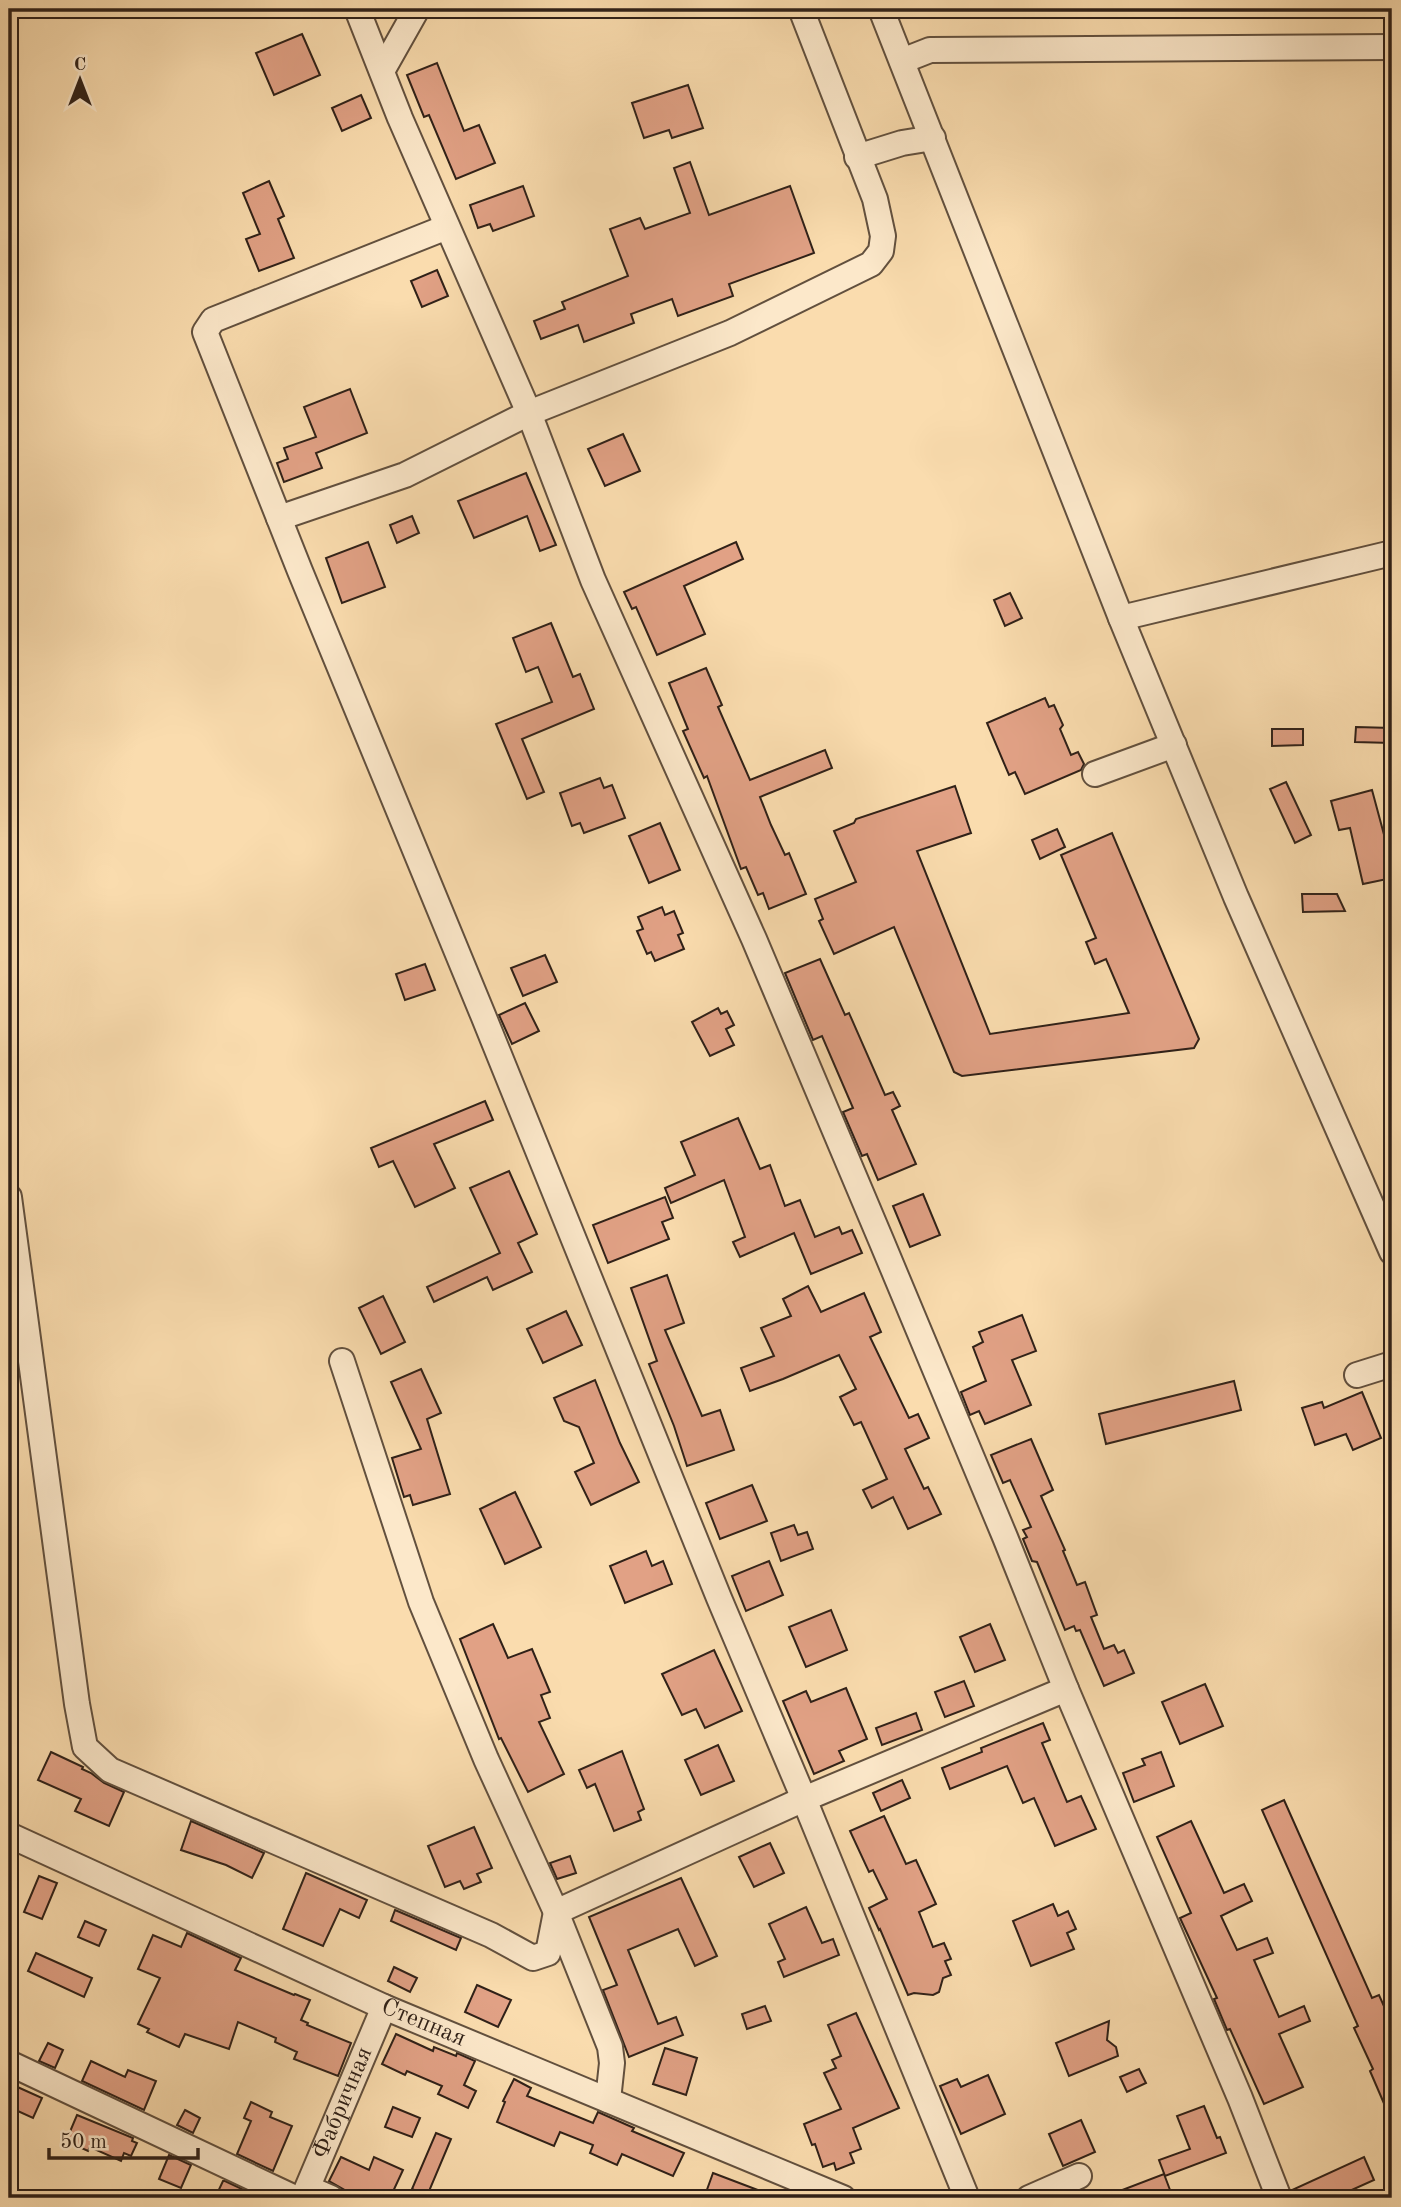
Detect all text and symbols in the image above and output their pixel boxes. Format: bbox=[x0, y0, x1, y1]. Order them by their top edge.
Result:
north arrow bbox=[46, 46, 116, 116]
text: С bbox=[74, 56, 86, 75]
street label: Степная bbox=[377, 1995, 469, 2052]
street label: Фабричная bbox=[309, 2044, 377, 2163]
scale bar bbox=[49, 2116, 198, 2160]
text: 50 m bbox=[60, 2132, 107, 2153]

